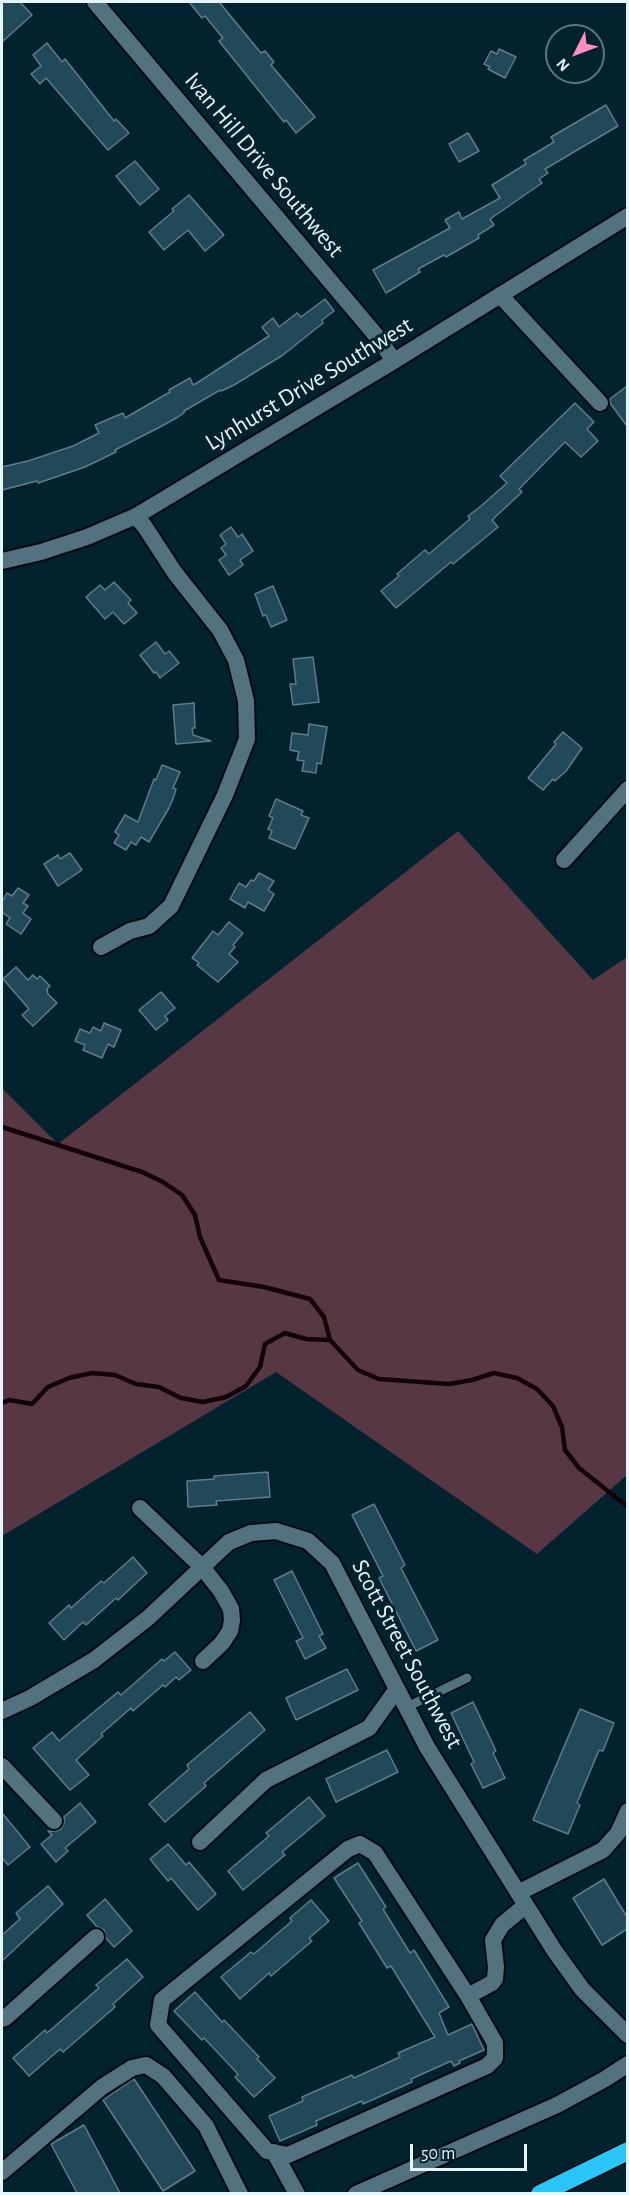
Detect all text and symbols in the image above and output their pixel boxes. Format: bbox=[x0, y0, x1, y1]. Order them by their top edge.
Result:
north arrow bbox=[545, 24, 605, 84]
text: N bbox=[553, 55, 573, 74]
street label: Ivan Hill Drive Southwest bbox=[178, 67, 350, 263]
street label: Lynhurst Drive Southwest bbox=[200, 311, 418, 457]
street label: Scott Street Southwest bbox=[345, 1555, 469, 1753]
scale bar bbox=[413, 2132, 530, 2170]
text: 50 m bbox=[421, 2145, 455, 2163]

